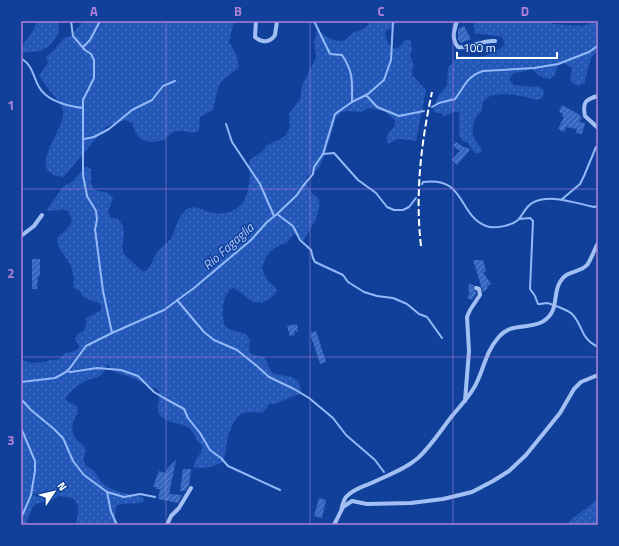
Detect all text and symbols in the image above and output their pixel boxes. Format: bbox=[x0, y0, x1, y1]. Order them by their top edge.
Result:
text: A bbox=[90, 1, 98, 21]
text: B bbox=[234, 1, 242, 21]
text: C bbox=[377, 1, 385, 21]
text: D bbox=[521, 1, 529, 21]
scale bar bbox=[457, 34, 557, 60]
text: 100 m bbox=[463, 38, 496, 57]
text: 1 bbox=[7, 95, 15, 115]
water label: Rio Fagaglia bbox=[198, 217, 259, 274]
text: 2 bbox=[7, 263, 15, 283]
text: 3 bbox=[7, 430, 15, 450]
north arrow bbox=[34, 472, 74, 512]
text: N bbox=[53, 479, 71, 494]

